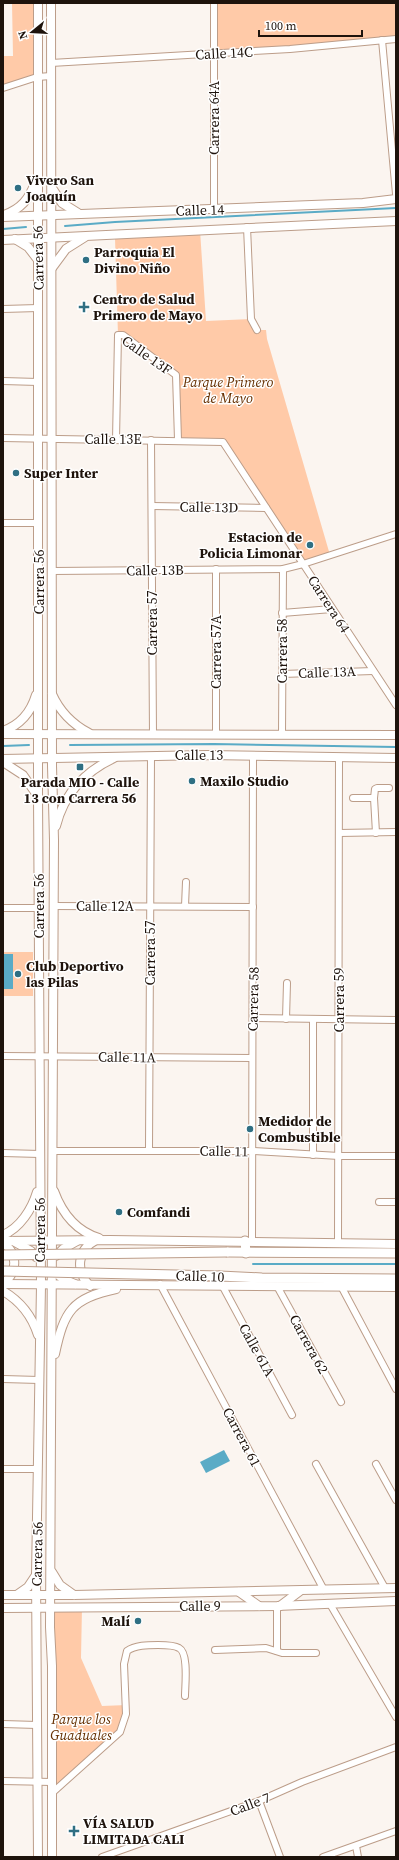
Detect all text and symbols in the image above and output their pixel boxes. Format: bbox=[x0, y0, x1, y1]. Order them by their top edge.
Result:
north arrow bbox=[12, 12, 52, 52]
scale bar bbox=[259, 12, 362, 38]
text: 100 m bbox=[265, 18, 297, 34]
text: N bbox=[15, 29, 31, 41]
street label: Calle 14C bbox=[195, 41, 253, 64]
street label: Carrera 64A bbox=[204, 80, 224, 155]
place label: Vivero San Joaquín bbox=[25, 170, 95, 206]
marker: Vivero San Joaquín bbox=[13, 183, 23, 193]
street label: Calle 14 bbox=[175, 199, 225, 221]
street label: Carrera 56 bbox=[27, 225, 49, 291]
place label: Parroquia El Divino Niño bbox=[94, 242, 175, 278]
marker: Parroquia El Divino Niño bbox=[81, 255, 91, 265]
place label: Centro de Salud Primero de Mayo bbox=[93, 289, 203, 325]
marker: Centro de Salud Primero de Mayo bbox=[78, 301, 90, 313]
street label: Calle 13F bbox=[118, 331, 176, 379]
park label: Parque Primero de Mayo bbox=[182, 372, 273, 408]
street label: Calle 13E bbox=[84, 429, 142, 449]
place label: Super Inter bbox=[24, 463, 99, 483]
marker: Super Inter bbox=[11, 468, 21, 478]
street label: Calle 13D bbox=[180, 496, 239, 518]
place label: Estacion de Policia Limonar bbox=[199, 527, 302, 563]
marker: Estacion de Policia Limonar bbox=[305, 540, 315, 550]
street label: Carrera 56 bbox=[29, 550, 49, 614]
street label: Calle 13B bbox=[126, 559, 184, 581]
street label: Carrera 64 bbox=[303, 571, 355, 637]
street label: Carrera 57 bbox=[142, 591, 162, 655]
street label: Carrera 57A bbox=[206, 614, 226, 689]
street label: Carrera 58 bbox=[272, 619, 292, 683]
street label: Calle 13A bbox=[298, 661, 357, 683]
street label: Calle 13 bbox=[175, 745, 223, 765]
marker: Parada MIO - Calle 13 con Carrera 56 bbox=[75, 762, 85, 772]
place label: Maxilo Studio bbox=[200, 771, 289, 791]
place label: Parada MIO - Calle 13 con Carrera 56 bbox=[21, 772, 139, 808]
marker: Maxilo Studio bbox=[187, 776, 197, 786]
street label: Carrera 56 bbox=[29, 874, 49, 938]
street label: Calle 12A bbox=[76, 896, 135, 916]
street label: Carrera 57 bbox=[140, 921, 160, 985]
place label: Club Deportivo las Pilas bbox=[26, 956, 124, 992]
street label: Carrera 58 bbox=[242, 966, 264, 1032]
street label: Carrera 59 bbox=[329, 968, 349, 1032]
marker: Club Deportivo las Pilas bbox=[13, 969, 23, 979]
street label: Calle 11A bbox=[98, 1046, 157, 1068]
place label: Medidor de Combustible bbox=[258, 1111, 340, 1147]
marker: Medidor de Combustible bbox=[245, 1124, 255, 1134]
street label: Calle 11 bbox=[199, 1141, 249, 1161]
street label: Carrera 56 bbox=[30, 1198, 50, 1262]
place label: Comfandi bbox=[127, 1202, 191, 1222]
marker: Comfandi bbox=[114, 1207, 124, 1217]
street label: Calle 10 bbox=[175, 1265, 225, 1287]
street label: Carrera 62 bbox=[285, 1311, 333, 1377]
street label: Calle 61A bbox=[234, 1320, 280, 1381]
street label: Carrera 61 bbox=[218, 1404, 266, 1470]
street label: Carrera 56 bbox=[26, 1521, 48, 1587]
street label: Calle 9 bbox=[179, 1596, 221, 1616]
place label: Malí bbox=[101, 1611, 131, 1631]
marker: Malí bbox=[133, 1616, 143, 1626]
park label: Parque los Guaduales bbox=[50, 1709, 113, 1745]
street label: Calle 7 bbox=[227, 1787, 273, 1821]
place label: VÍA SALUD LIMITADA CALI bbox=[83, 1813, 185, 1849]
marker: VÍA SALUD LIMITADA CALI bbox=[68, 1825, 80, 1837]

